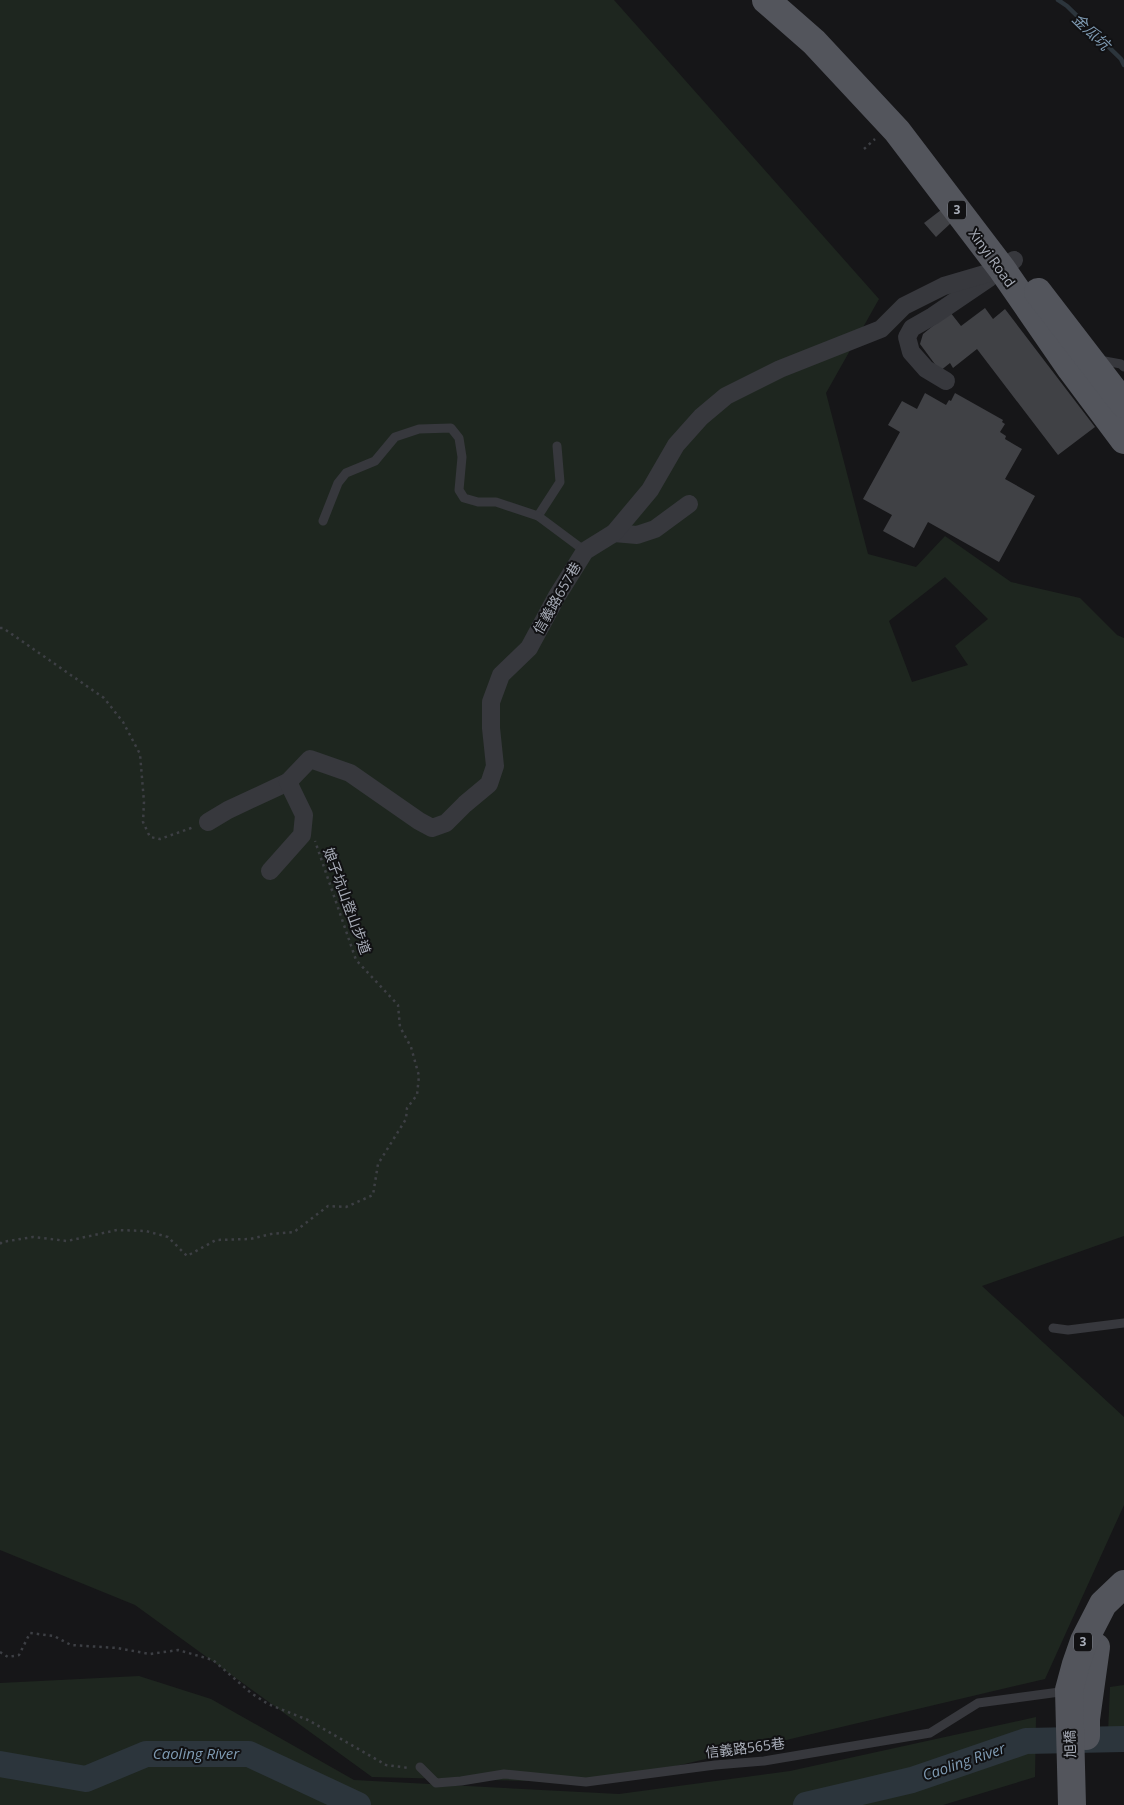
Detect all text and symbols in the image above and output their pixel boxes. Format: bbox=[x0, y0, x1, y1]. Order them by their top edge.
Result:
water label: 金瓜坑 bbox=[1069, 8, 1116, 55]
road number: 3 bbox=[948, 200, 966, 220]
street label: Xinyi Road bbox=[965, 225, 1020, 291]
street label: 信義路657巷 bbox=[528, 558, 585, 637]
street label: 娘子坑山登山步道 bbox=[319, 845, 376, 957]
road number: 3 bbox=[1074, 1632, 1092, 1651]
street label: 旭橋 bbox=[1060, 1730, 1079, 1758]
street label: 信義路565巷 bbox=[704, 1733, 786, 1762]
water label: Caoling River bbox=[920, 1737, 1009, 1785]
water label: Caoling River bbox=[153, 1743, 240, 1763]

